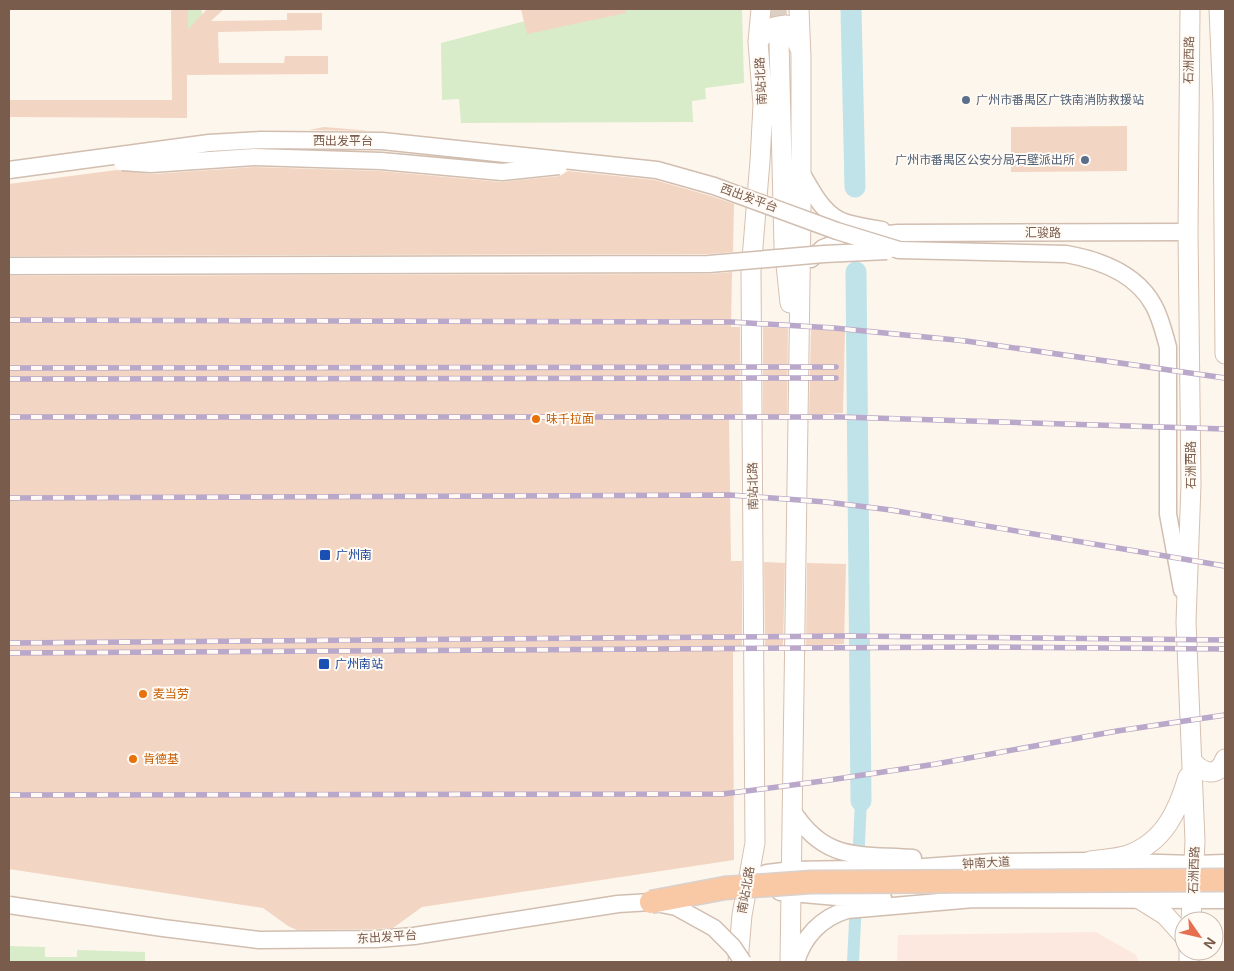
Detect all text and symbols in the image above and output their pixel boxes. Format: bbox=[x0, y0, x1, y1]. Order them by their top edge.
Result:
street label: 石洲西路 bbox=[1182, 36, 1196, 84]
street label: 南站北路 bbox=[753, 57, 769, 105]
place label: 广州市番禺区广铁南消防救援站 bbox=[976, 93, 1144, 107]
marker: 广州市番禺区广铁南消防救援站 bbox=[960, 94, 972, 106]
street label: 西出发平台 bbox=[313, 134, 373, 148]
place label: 广州市番禺区公安分局石壁派出所 bbox=[895, 153, 1075, 167]
marker: 广州市番禺区公安分局石壁派出所 bbox=[1079, 154, 1091, 166]
street label: 西出发平台 bbox=[718, 181, 780, 215]
street label: 汇骏路 bbox=[1025, 226, 1061, 240]
place label: 味千拉面 bbox=[546, 412, 594, 426]
marker: 味千拉面 bbox=[530, 413, 542, 425]
street label: 石洲西路 bbox=[1184, 441, 1198, 489]
street label: 南站北路 bbox=[746, 462, 760, 510]
marker: 广州南 bbox=[318, 548, 332, 562]
place label: 广州南 bbox=[336, 548, 372, 562]
marker: 广州南站 bbox=[317, 657, 331, 671]
place label: 广州南站 bbox=[335, 657, 383, 671]
place label: 麦当劳 bbox=[153, 687, 189, 701]
marker: 麦当劳 bbox=[137, 688, 149, 700]
place label: 肯德基 bbox=[143, 752, 179, 766]
marker: 肯德基 bbox=[127, 753, 139, 765]
street label: 石洲西路 bbox=[1186, 846, 1202, 894]
street label: 钟南大道 bbox=[962, 855, 1010, 871]
street label: 南站北路 bbox=[735, 865, 757, 915]
north arrow bbox=[1174, 911, 1224, 961]
street label: 东出发平台 bbox=[357, 928, 417, 946]
text: N bbox=[1200, 935, 1219, 952]

